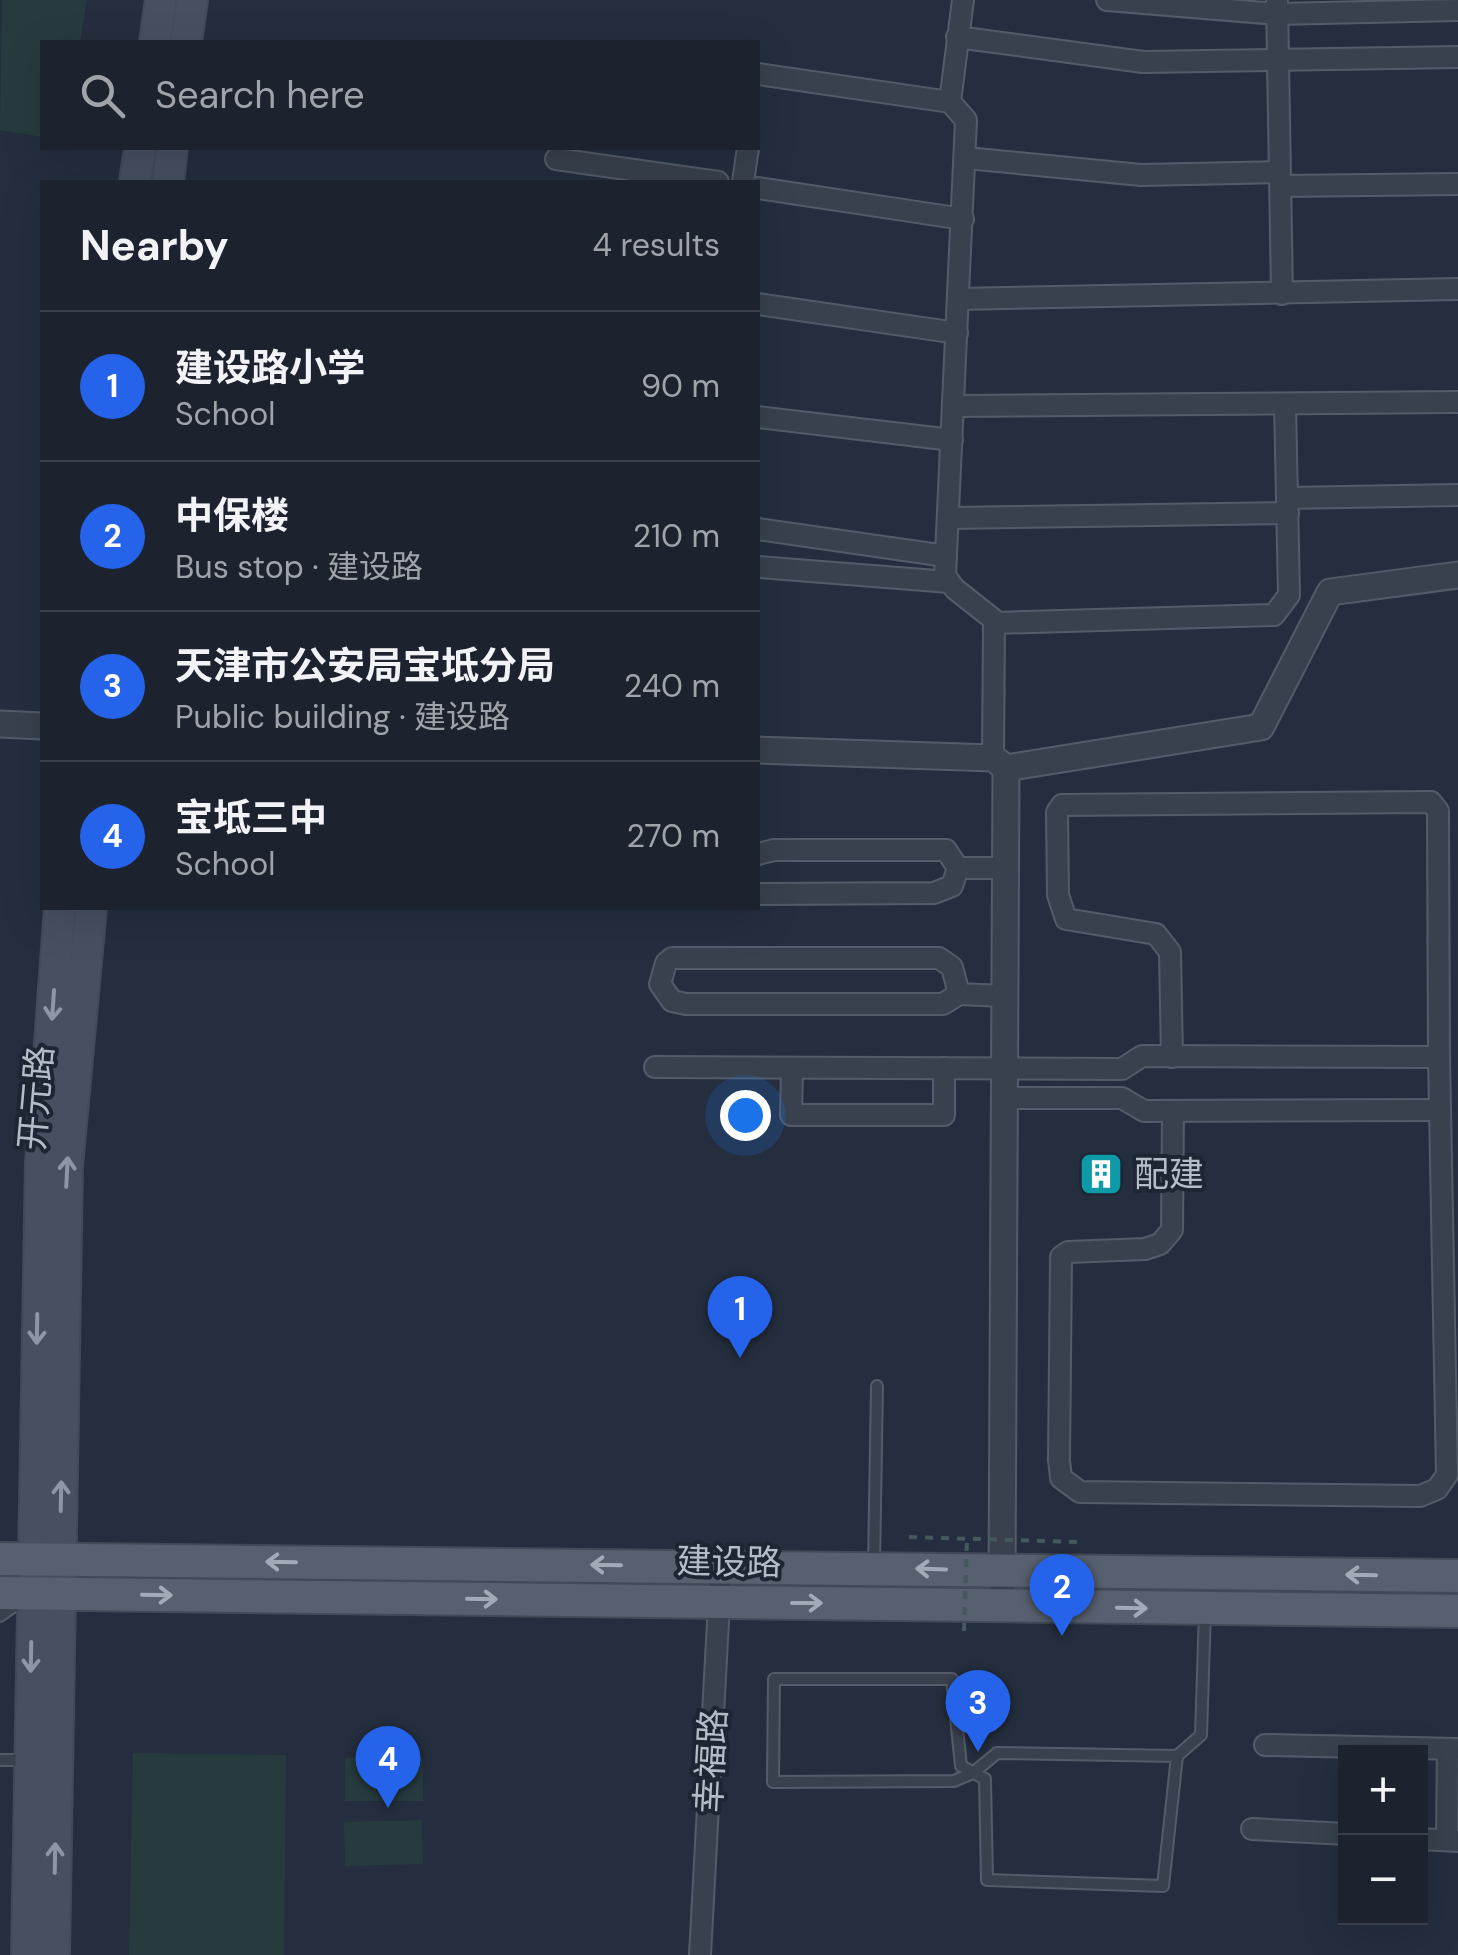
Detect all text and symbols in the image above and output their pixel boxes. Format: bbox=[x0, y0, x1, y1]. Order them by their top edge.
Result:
search box bbox=[40, 40, 760, 150]
icon: search bbox=[75, 68, 130, 123]
text: Search here bbox=[155, 70, 365, 120]
text: Nearby bbox=[80, 218, 229, 273]
text: 4 results bbox=[593, 224, 720, 266]
text: 建设路小学 bbox=[175, 343, 365, 393]
text: 1 bbox=[107, 365, 118, 407]
text: 90 m bbox=[641, 365, 720, 407]
text: School bbox=[175, 393, 275, 435]
text: 中保楼 bbox=[175, 491, 289, 541]
text: 2 bbox=[103, 515, 122, 557]
text: 210 m bbox=[633, 515, 720, 557]
text: Bus stop · 建设路 bbox=[175, 546, 423, 588]
text: 天津市公安局宝坻分局 bbox=[175, 641, 555, 691]
text: 3 bbox=[103, 665, 122, 707]
text: 240 m bbox=[624, 665, 720, 707]
text: Public building · 建设路 bbox=[175, 696, 510, 738]
text: 宝坻三中 bbox=[175, 793, 327, 843]
text: 4 bbox=[102, 815, 123, 857]
text: 270 m bbox=[627, 815, 720, 857]
text: School bbox=[175, 843, 275, 885]
one-way arrow bbox=[43, 988, 62, 1020]
street label: 开元路 bbox=[9, 1044, 63, 1152]
your location bbox=[720, 1090, 771, 1141]
building icon: 配建 bbox=[1078, 1151, 1124, 1197]
place label: 配建 bbox=[1134, 1151, 1204, 1197]
one-way arrow bbox=[58, 1156, 77, 1188]
pin: 1 bbox=[708, 1276, 772, 1358]
one-way arrow bbox=[28, 1313, 47, 1345]
one-way arrow bbox=[52, 1481, 70, 1514]
street label: 建设路 bbox=[676, 1538, 782, 1586]
one-way arrow bbox=[265, 1552, 298, 1572]
pin: 2 bbox=[1030, 1554, 1094, 1636]
one-way arrow bbox=[590, 1556, 622, 1574]
one-way arrow bbox=[915, 1559, 947, 1578]
one-way arrow bbox=[1345, 1565, 1377, 1584]
one-way arrow bbox=[140, 1586, 172, 1604]
one-way arrow bbox=[465, 1590, 497, 1609]
one-way arrow bbox=[790, 1594, 822, 1612]
one-way arrow bbox=[1115, 1598, 1147, 1617]
one-way arrow bbox=[22, 1640, 40, 1672]
pin: 3 bbox=[946, 1670, 1010, 1752]
street label: 幸福路 bbox=[685, 1707, 737, 1815]
pin: 4 bbox=[356, 1726, 420, 1808]
map controls bbox=[1338, 1745, 1428, 1925]
button: + bbox=[1338, 1745, 1428, 1835]
button: − bbox=[1338, 1835, 1428, 1925]
one-way arrow bbox=[46, 1842, 65, 1874]

